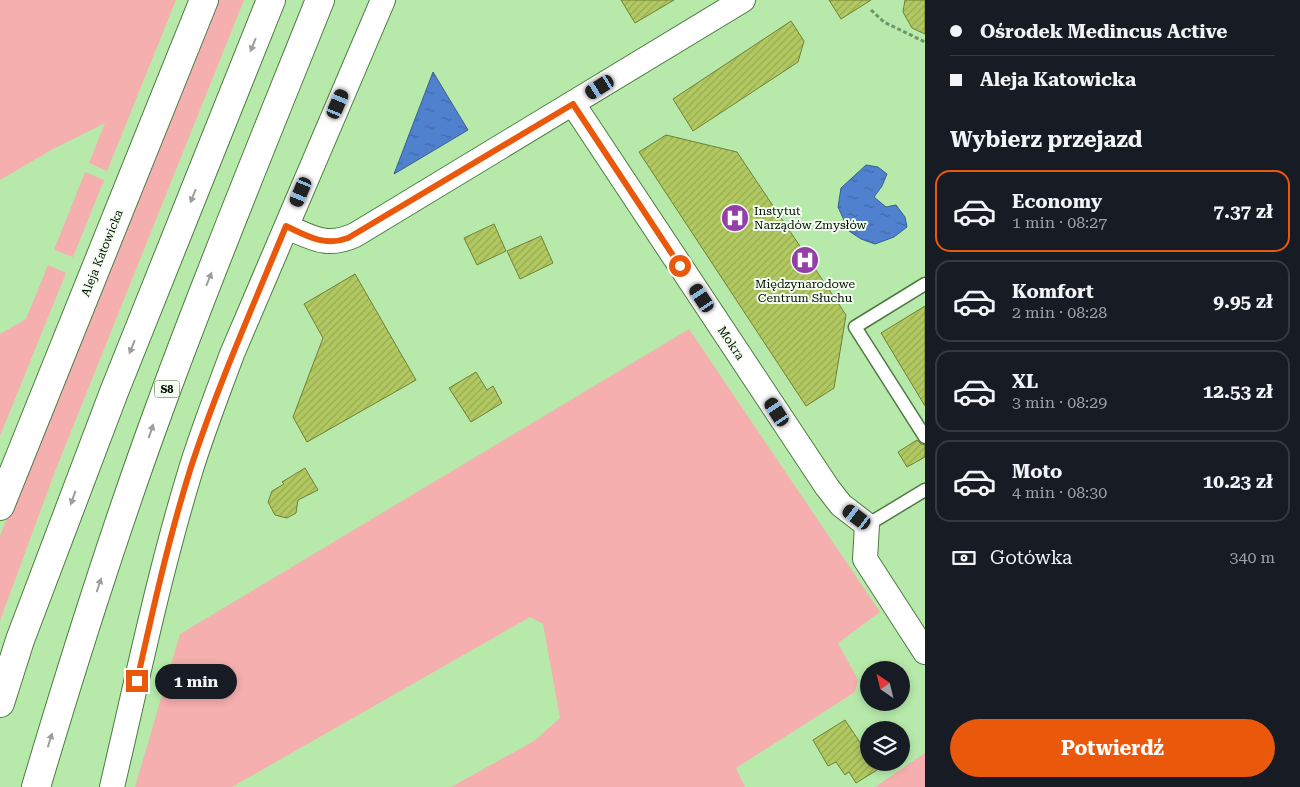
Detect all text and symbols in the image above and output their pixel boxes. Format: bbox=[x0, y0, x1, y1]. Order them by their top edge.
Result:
text: Ośrodek Medincus Active bbox=[980, 20, 1227, 43]
one-way arrow bbox=[249, 38, 257, 53]
text: Aleja Katowicka bbox=[980, 68, 1136, 91]
car bbox=[583, 73, 616, 101]
car bbox=[325, 87, 350, 121]
text: Wybierz przejazd bbox=[950, 127, 1142, 152]
car bbox=[288, 175, 313, 209]
one-way arrow bbox=[188, 189, 196, 203]
icon: car bbox=[952, 189, 997, 234]
text: Economy bbox=[1012, 190, 1102, 213]
text: 7.37 zł bbox=[1213, 200, 1273, 223]
hospital icon: Instytut Narządów Zmysłów bbox=[720, 203, 750, 233]
place label: Instytut Narządów Zmysłów bbox=[754, 204, 867, 232]
street label: Aleja Katowicka bbox=[78, 207, 126, 299]
text: 1 min · 08:27 bbox=[1012, 213, 1107, 232]
hospital icon: Międzynarodowe Centrum Słuchu bbox=[790, 245, 820, 275]
route start bbox=[669, 255, 691, 277]
one-way arrow bbox=[205, 272, 213, 287]
place label: Międzynarodowe Centrum Słuchu bbox=[755, 277, 855, 305]
icon: car bbox=[952, 279, 997, 324]
text: Komfort bbox=[1012, 280, 1094, 303]
car bbox=[687, 281, 716, 315]
text: 9.95 zł bbox=[1213, 290, 1273, 313]
text: 2 min · 08:28 bbox=[1012, 303, 1107, 322]
street label: Mokra bbox=[715, 323, 748, 363]
one-way arrow bbox=[128, 340, 136, 355]
icon: car bbox=[952, 369, 997, 414]
text: XL bbox=[1012, 370, 1038, 393]
road number: S8 bbox=[154, 380, 180, 398]
text: 12.53 zł bbox=[1203, 380, 1273, 403]
text: 3 min · 08:29 bbox=[1012, 393, 1107, 412]
car bbox=[762, 395, 791, 429]
one-way arrow bbox=[148, 424, 155, 439]
icon: car bbox=[952, 459, 997, 504]
text: Moto bbox=[1012, 460, 1062, 483]
text: 10.23 zł bbox=[1203, 470, 1273, 493]
text: 4 min · 08:30 bbox=[1012, 483, 1107, 502]
one-way arrow bbox=[69, 491, 76, 506]
car bbox=[840, 502, 873, 532]
icon: cash bbox=[950, 544, 978, 572]
text: Gotówka bbox=[990, 546, 1072, 569]
text: 340 m bbox=[1229, 548, 1275, 567]
one-way arrow bbox=[96, 578, 103, 593]
north arrow bbox=[860, 661, 910, 711]
map controls bbox=[860, 661, 910, 771]
callout: 1 min bbox=[154, 664, 237, 698]
route end bbox=[126, 670, 148, 692]
text: 1 min bbox=[174, 672, 218, 691]
button: Potwierdź bbox=[950, 719, 1275, 777]
button: layers bbox=[860, 721, 910, 771]
one-way arrow bbox=[47, 733, 55, 748]

